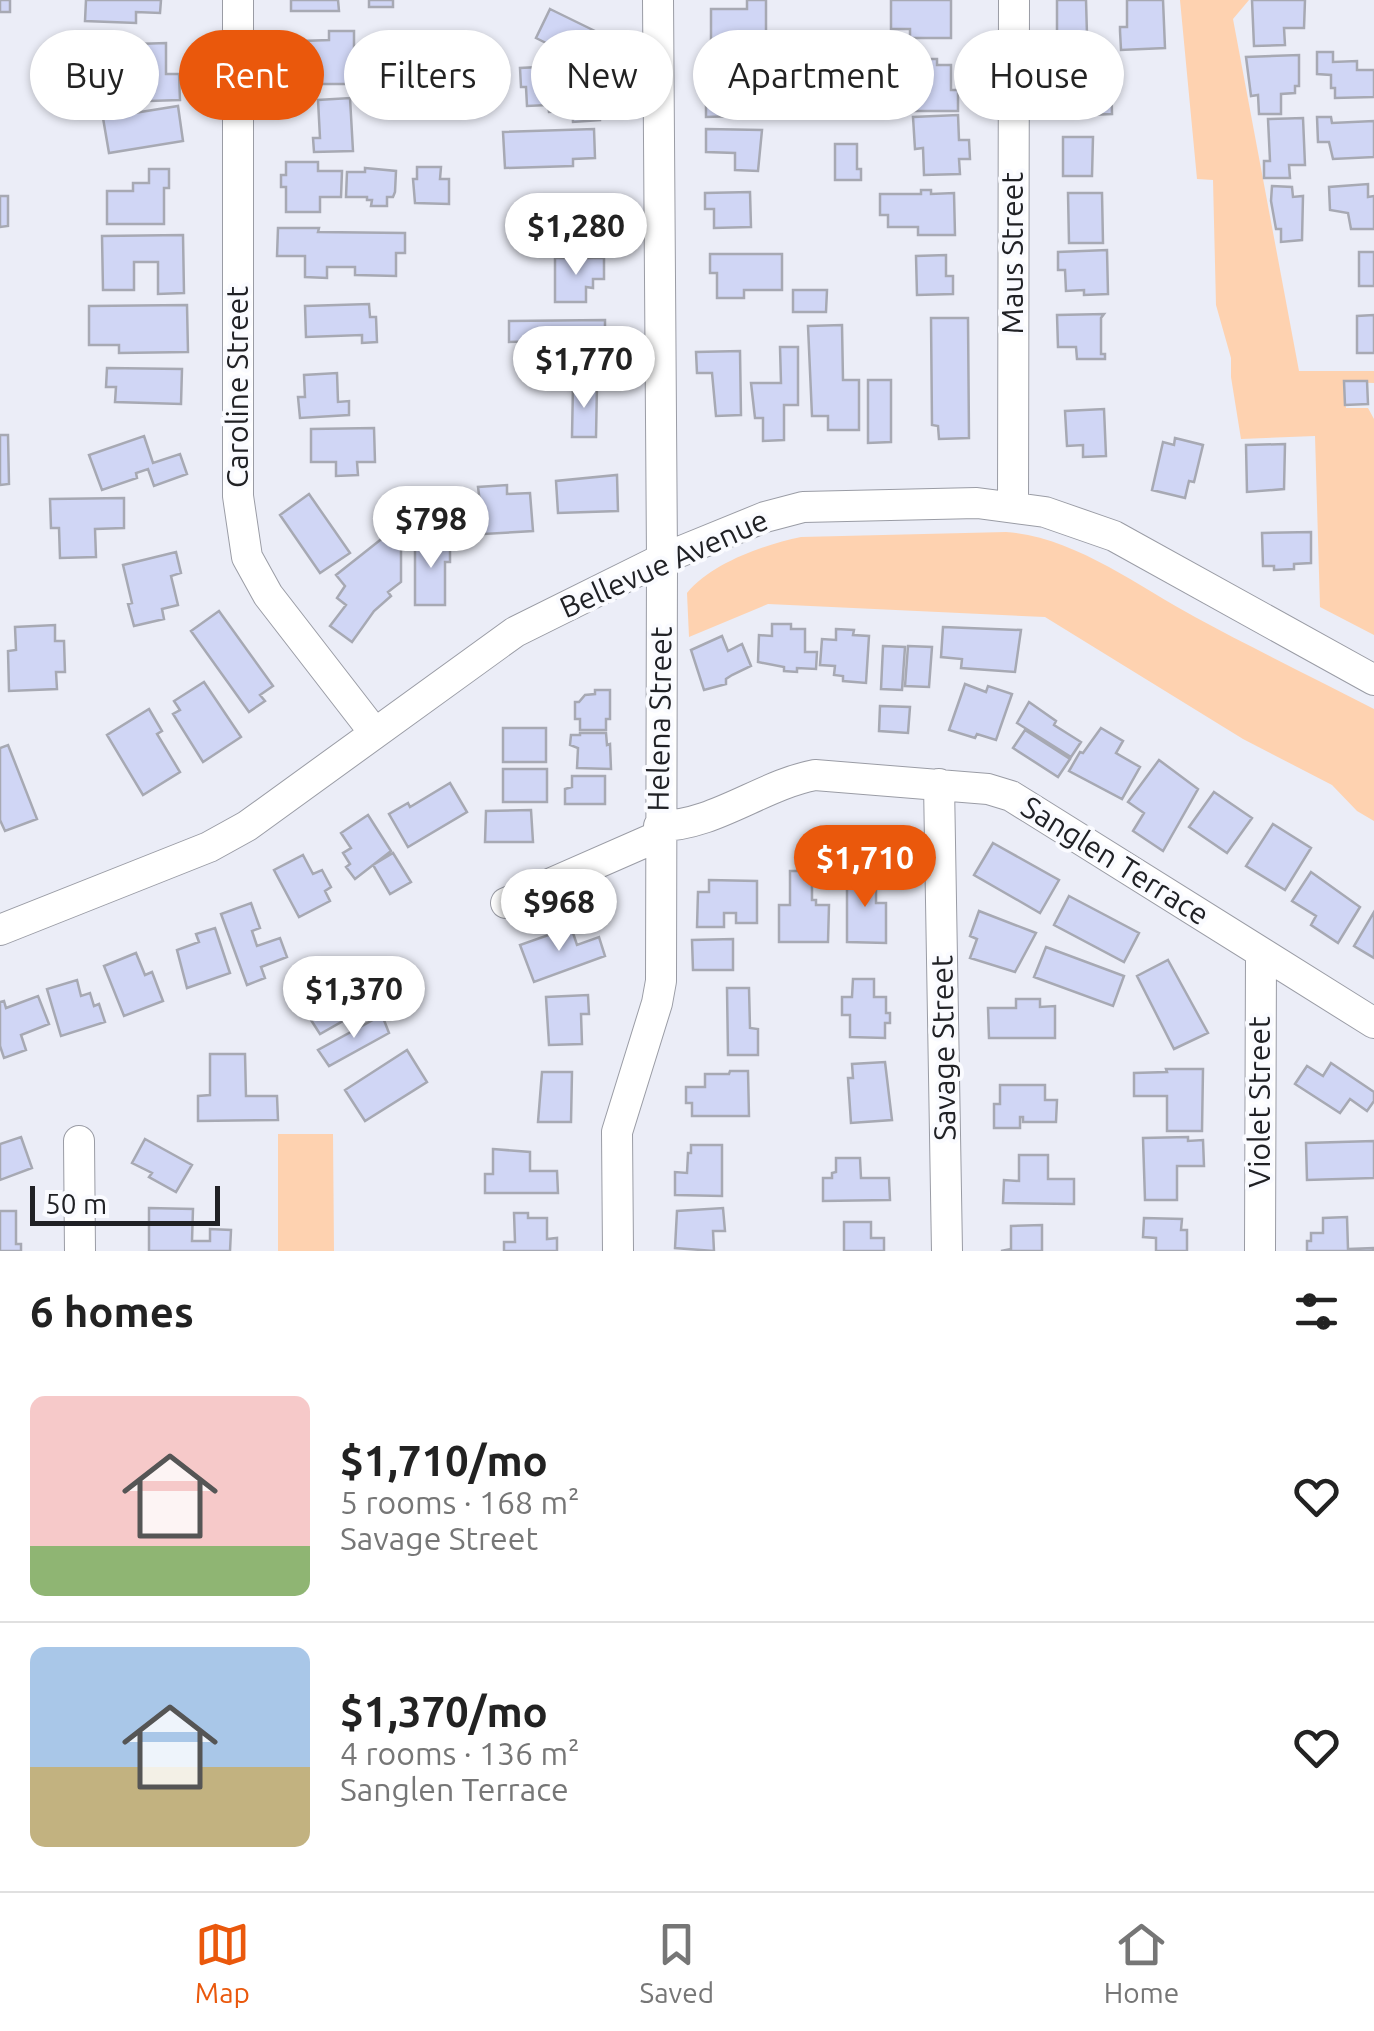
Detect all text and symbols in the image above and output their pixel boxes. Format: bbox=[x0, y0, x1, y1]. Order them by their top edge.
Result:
chip: Buy bbox=[30, 30, 159, 120]
chip: Rent bbox=[179, 30, 324, 120]
chip: Filters bbox=[344, 30, 511, 120]
chip: New bbox=[531, 30, 673, 120]
chip: Apartment bbox=[693, 30, 934, 120]
chip: House bbox=[954, 30, 1124, 120]
street label: Maus Street bbox=[995, 172, 1029, 334]
pin: $1,280 bbox=[495, 193, 657, 278]
text: $1,280 bbox=[527, 207, 625, 243]
street label: Caroline Street bbox=[220, 286, 254, 488]
pin: $1,770 bbox=[503, 326, 665, 411]
text: $1,770 bbox=[535, 340, 633, 376]
pin: $798 bbox=[372, 486, 490, 571]
text: $798 bbox=[395, 500, 467, 536]
street label: Bellevue Avenue bbox=[554, 502, 773, 624]
street label: Helena Street bbox=[640, 626, 678, 812]
street label: Sanglen Terrace bbox=[1016, 789, 1215, 931]
pin: $1,710 bbox=[784, 825, 946, 910]
text: $1,710 bbox=[816, 839, 914, 875]
pin: $968 bbox=[500, 869, 618, 954]
text: $968 bbox=[523, 883, 595, 919]
street label: Savage Street bbox=[924, 955, 962, 1141]
pin: $1,370 bbox=[273, 956, 435, 1041]
text: $1,370 bbox=[305, 970, 403, 1006]
street label: Violet Street bbox=[1242, 1016, 1276, 1188]
scale bar bbox=[30, 1181, 220, 1226]
text: 50 m bbox=[45, 1188, 107, 1219]
icon: filters bbox=[1289, 1284, 1344, 1339]
text: 6 homes bbox=[30, 1288, 194, 1335]
icon: home bbox=[110, 1436, 230, 1556]
text: $1,710/mo bbox=[340, 1437, 548, 1484]
icon: heart bbox=[1289, 1469, 1344, 1524]
text: 5 rooms · 168 m² bbox=[340, 1484, 580, 1520]
text: Savage Street bbox=[340, 1520, 538, 1556]
icon: home bbox=[110, 1687, 230, 1807]
text: $1,370/mo bbox=[340, 1688, 548, 1735]
icon: heart bbox=[1289, 1720, 1344, 1775]
text: 4 rooms · 136 m² bbox=[340, 1735, 580, 1771]
text: Sanglen Terrace bbox=[340, 1771, 569, 1807]
tab: Map bbox=[195, 1917, 250, 2008]
tab: Saved bbox=[640, 1917, 714, 2008]
tab: Home bbox=[1104, 1917, 1179, 2008]

